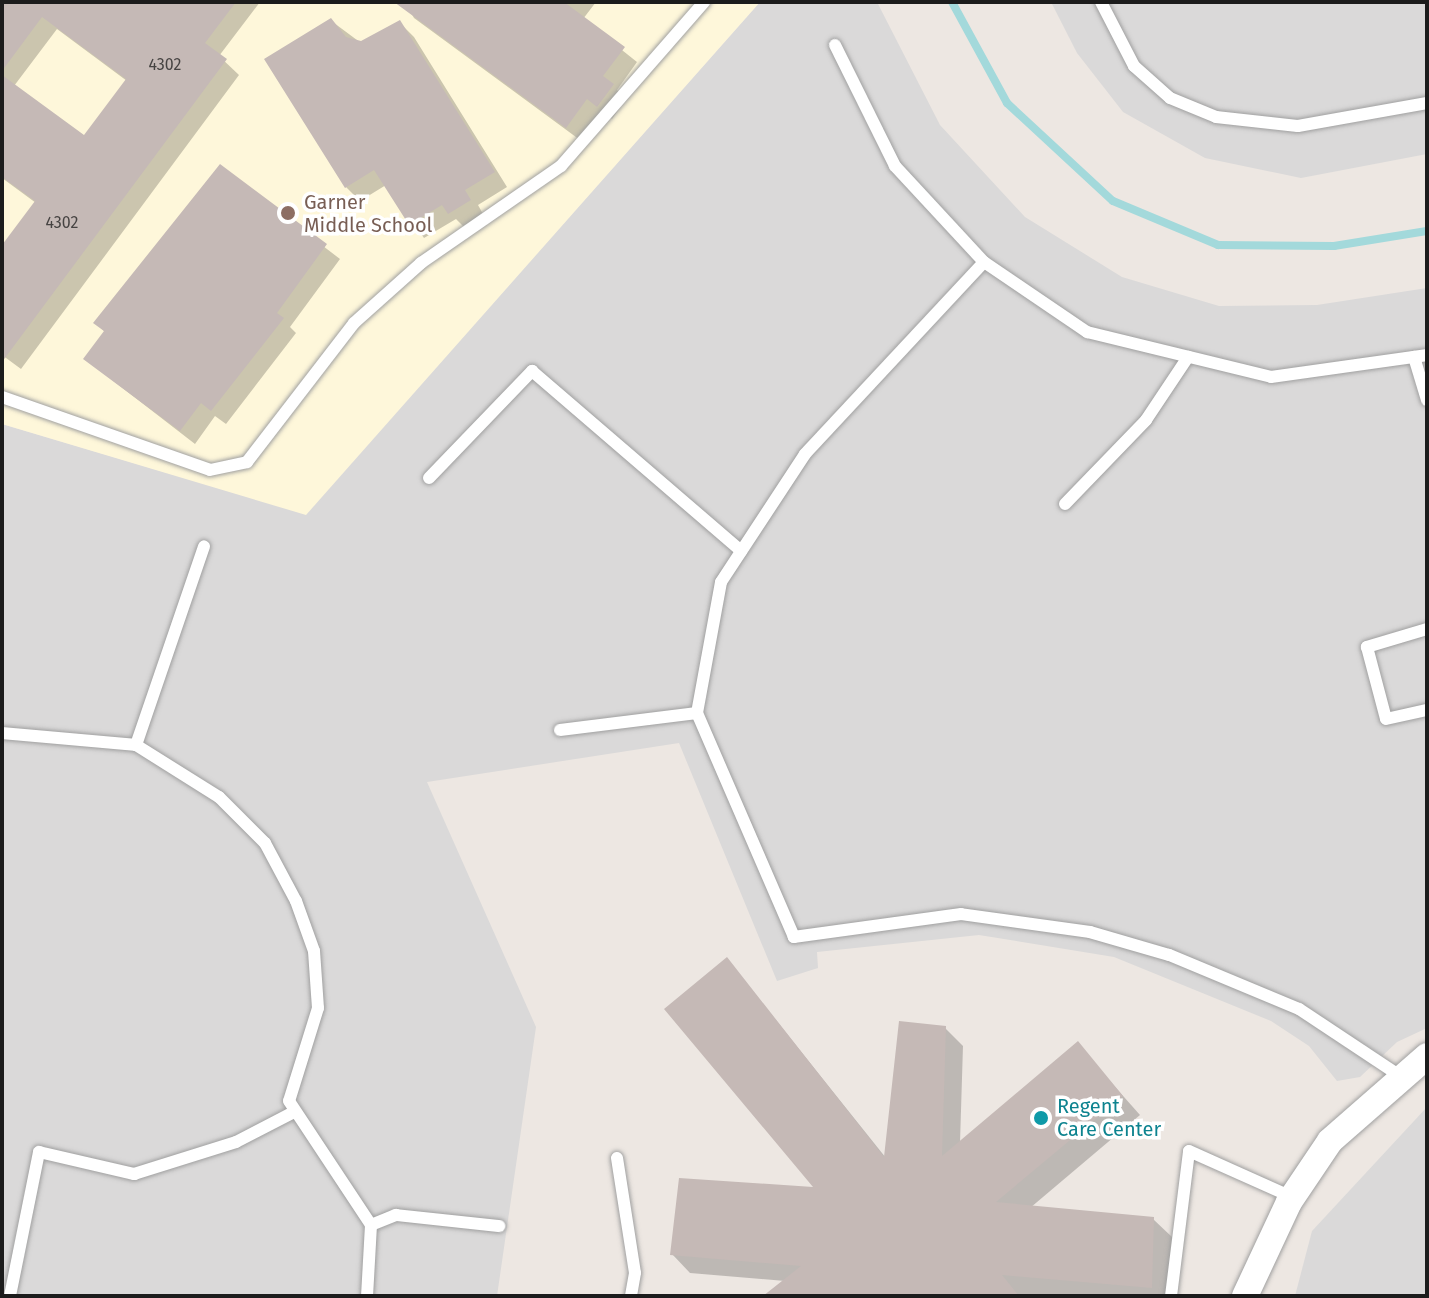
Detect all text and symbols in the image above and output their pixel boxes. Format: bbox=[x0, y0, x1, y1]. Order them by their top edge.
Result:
house number: 4302 bbox=[149, 55, 181, 75]
place label: Garner Middle School bbox=[304, 190, 432, 237]
marker: Garner Middle School bbox=[279, 204, 297, 222]
house number: 4302 bbox=[46, 213, 78, 233]
place label: Regent Care Center bbox=[1057, 1094, 1161, 1141]
marker: Regent Care Center bbox=[1032, 1109, 1050, 1127]

